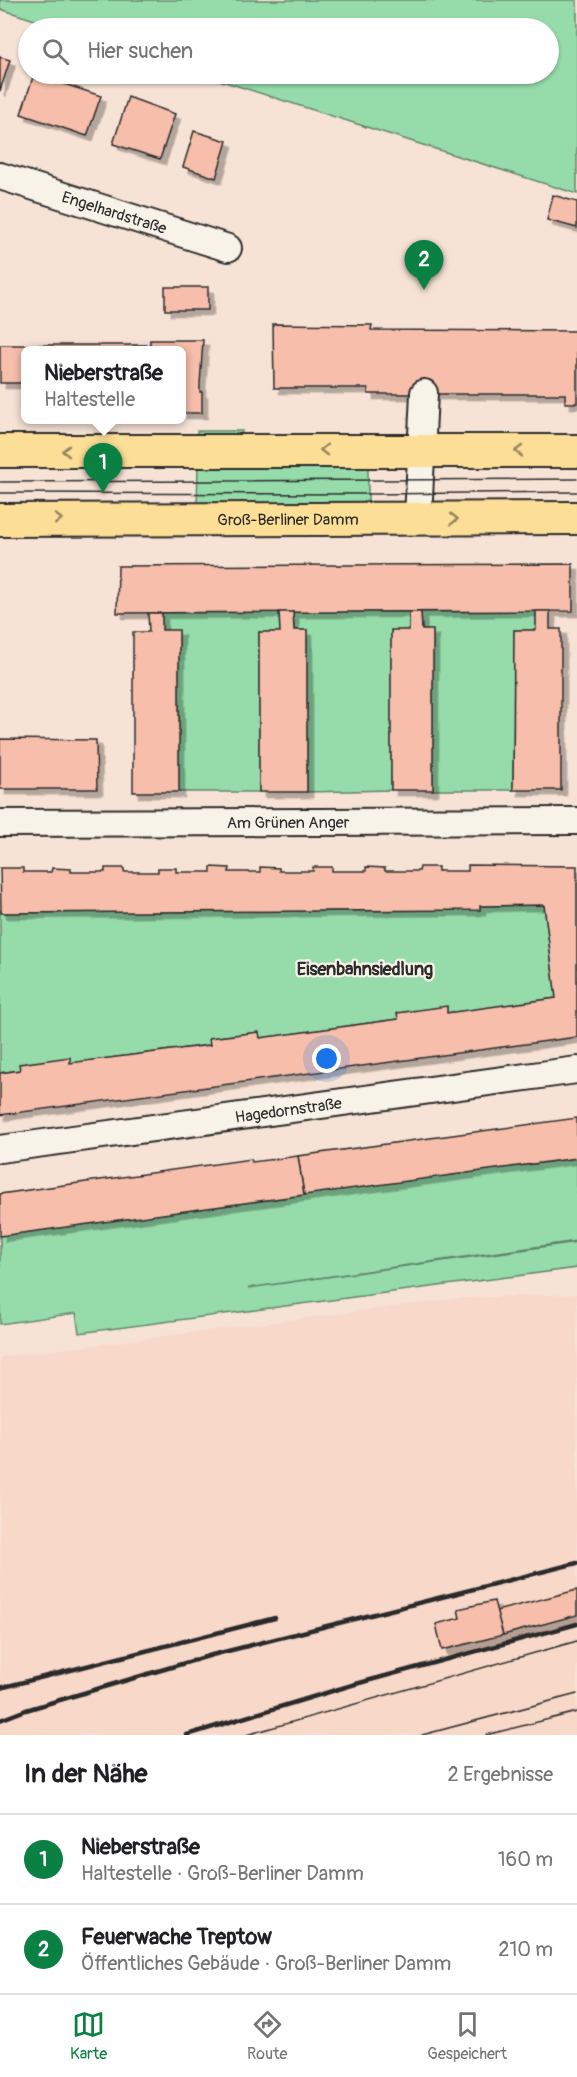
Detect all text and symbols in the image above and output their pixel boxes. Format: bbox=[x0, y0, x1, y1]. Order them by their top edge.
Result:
search box bbox=[18, 18, 559, 84]
icon: search bbox=[39, 35, 72, 68]
text: Hier suchen bbox=[87, 37, 193, 65]
street label: Engelhardstraße bbox=[59, 187, 169, 239]
pin: 2 bbox=[404, 240, 444, 290]
popup bbox=[21, 346, 186, 424]
text: Nieberstraße bbox=[44, 359, 163, 387]
text: Haltestelle bbox=[44, 387, 135, 412]
pin: 1 bbox=[84, 444, 122, 493]
one-way arrow bbox=[319, 444, 328, 456]
one-way arrow bbox=[61, 445, 70, 457]
one-way arrow bbox=[514, 445, 523, 457]
street label: Groß-Berliner Damm bbox=[217, 510, 359, 530]
one-way arrow bbox=[54, 513, 63, 525]
one-way arrow bbox=[449, 513, 458, 525]
street label: Am Grünen Anger bbox=[227, 813, 350, 833]
district label: Eisenbahnsiedlung bbox=[297, 958, 433, 981]
your location bbox=[312, 1044, 341, 1073]
street label: Hagedornstraße bbox=[234, 1093, 343, 1128]
text: In der Nähe bbox=[24, 1758, 147, 1790]
text: 2 Ergebnisse bbox=[448, 1762, 553, 1787]
text: Nieberstraße bbox=[81, 1833, 200, 1861]
text: 1 bbox=[40, 1847, 47, 1872]
text: 160 m bbox=[498, 1847, 553, 1872]
text: Haltestelle · Groß-Berliner Damm bbox=[81, 1861, 364, 1886]
text: Feuerwache Treptow bbox=[81, 1923, 272, 1951]
text: 2 bbox=[38, 1937, 49, 1962]
text: 210 m bbox=[498, 1937, 553, 1962]
text: Öffentliches Gebäude · Groß-Berliner Damm bbox=[81, 1951, 451, 1976]
tab: Karte bbox=[70, 2008, 107, 2064]
tab: Route bbox=[247, 2008, 287, 2064]
tab: Gespeichert bbox=[427, 2008, 507, 2064]

